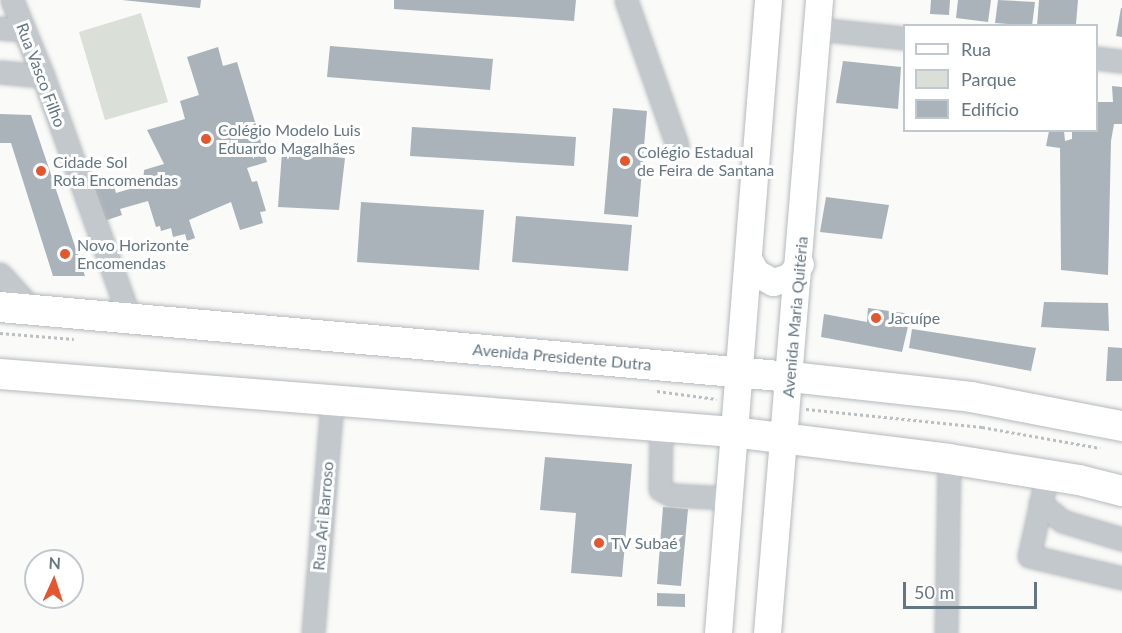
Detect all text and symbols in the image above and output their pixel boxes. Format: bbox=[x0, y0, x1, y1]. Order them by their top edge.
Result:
street label: Rua Vasco Filho bbox=[12, 20, 70, 130]
legend bbox=[903, 24, 1098, 132]
text: Rua bbox=[961, 38, 991, 60]
text: Parque bbox=[961, 68, 1016, 90]
text: Edifício bbox=[961, 98, 1019, 120]
place label: Colégio Modelo Luis Eduardo Magalhães bbox=[218, 120, 361, 158]
marker: Colégio Modelo Luis Eduardo Magalhães bbox=[199, 132, 213, 146]
place label: Colégio Estadual de Feira de Santana bbox=[637, 142, 774, 180]
place label: Cidade Sol Rota Encomendas bbox=[53, 152, 178, 190]
marker: Colégio Estadual de Feira de Santana bbox=[618, 154, 632, 168]
marker: Cidade Sol Rota Encomendas bbox=[34, 164, 48, 178]
place label: Novo Horizonte Encomendas bbox=[77, 235, 189, 273]
street label: Avenida Maria Quitéria bbox=[778, 236, 812, 398]
marker: Novo Horizonte Encomendas bbox=[58, 247, 72, 261]
place label: Jacuípe bbox=[888, 308, 940, 328]
marker: Jacuípe bbox=[869, 311, 883, 325]
street label: Avenida Presidente Dutra bbox=[472, 340, 652, 374]
street label: Rua Ari Barroso bbox=[309, 460, 337, 572]
place label: TV Subaé bbox=[611, 533, 678, 553]
marker: TV Subaé bbox=[592, 536, 606, 550]
north arrow bbox=[24, 549, 84, 609]
text: N bbox=[48, 553, 62, 572]
scale bar bbox=[906, 570, 1040, 608]
text: 50 m bbox=[914, 581, 954, 603]

